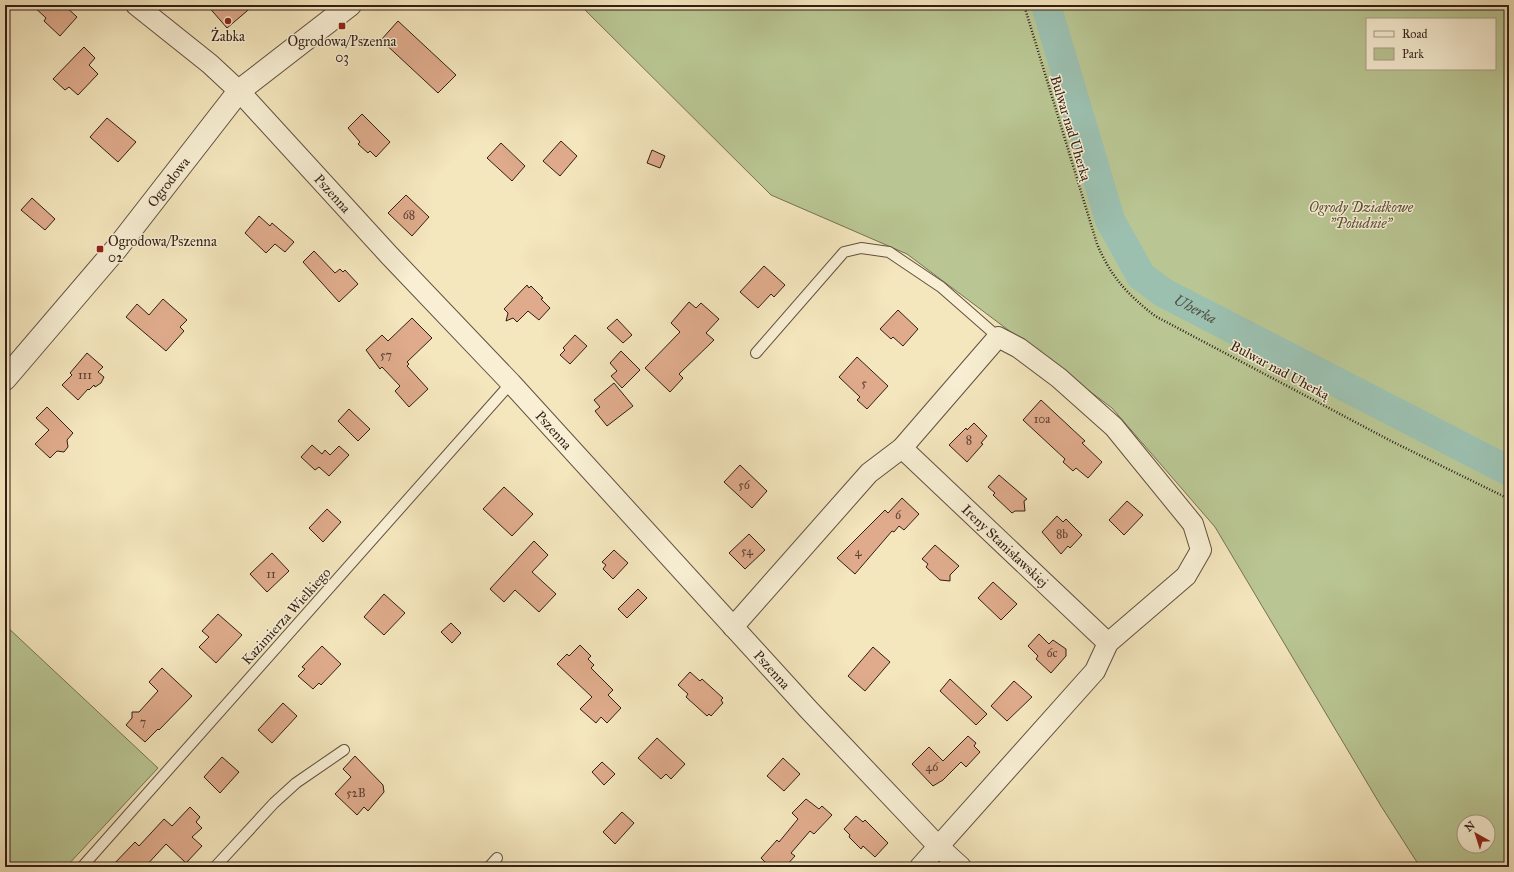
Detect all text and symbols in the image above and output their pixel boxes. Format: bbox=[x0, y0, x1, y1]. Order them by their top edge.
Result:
marker: Żabka bbox=[223, 16, 233, 26]
legend bbox=[1366, 18, 1496, 70]
marker: Ogrodowa/Pszenna 03 bbox=[337, 21, 347, 31]
place label: Żabka bbox=[211, 27, 245, 45]
text: Road bbox=[1402, 27, 1428, 41]
place label: Ogrodowa/Pszenna 03 bbox=[288, 33, 396, 66]
text: Park bbox=[1402, 47, 1424, 61]
street label: Bulwar nad Uherką bbox=[1046, 73, 1095, 184]
street label: Ogrodowa bbox=[144, 154, 194, 211]
street label: Pszenna bbox=[310, 171, 354, 217]
park label: Ogrody Działkowe "Południe" bbox=[1309, 199, 1414, 232]
house number: 68 bbox=[403, 208, 415, 222]
place label: Ogrodowa/Pszenna 02 bbox=[108, 233, 217, 266]
marker: Ogrodowa/Pszenna 02 bbox=[95, 244, 105, 254]
water label: Uherka bbox=[1171, 291, 1220, 328]
street label: Bulwar nad Uherką bbox=[1227, 337, 1333, 404]
house number: 57 bbox=[380, 348, 392, 362]
house number: 111 bbox=[78, 368, 92, 382]
house number: 5 bbox=[861, 376, 867, 390]
street label: Pszenna bbox=[532, 408, 575, 453]
house number: 10a bbox=[1034, 412, 1051, 426]
house number: 8 bbox=[966, 433, 972, 447]
house number: 56 bbox=[738, 478, 751, 492]
street label: Ireny Stanisławskiej bbox=[958, 501, 1052, 591]
house number: 6 bbox=[895, 508, 902, 522]
house number: 8b bbox=[1056, 527, 1068, 541]
house number: 54 bbox=[741, 544, 753, 558]
house number: 4 bbox=[855, 545, 862, 559]
street label: Kazimierza Wielkiego bbox=[238, 564, 334, 668]
house number: 11 bbox=[266, 567, 276, 581]
house number: 6c bbox=[1046, 646, 1058, 660]
street label: Pszenna bbox=[750, 647, 794, 693]
house number: 7 bbox=[140, 715, 146, 729]
house number: 46 bbox=[926, 760, 939, 774]
house number: 52B bbox=[346, 786, 366, 800]
north arrow bbox=[1456, 814, 1496, 854]
text: N bbox=[1462, 818, 1478, 835]

